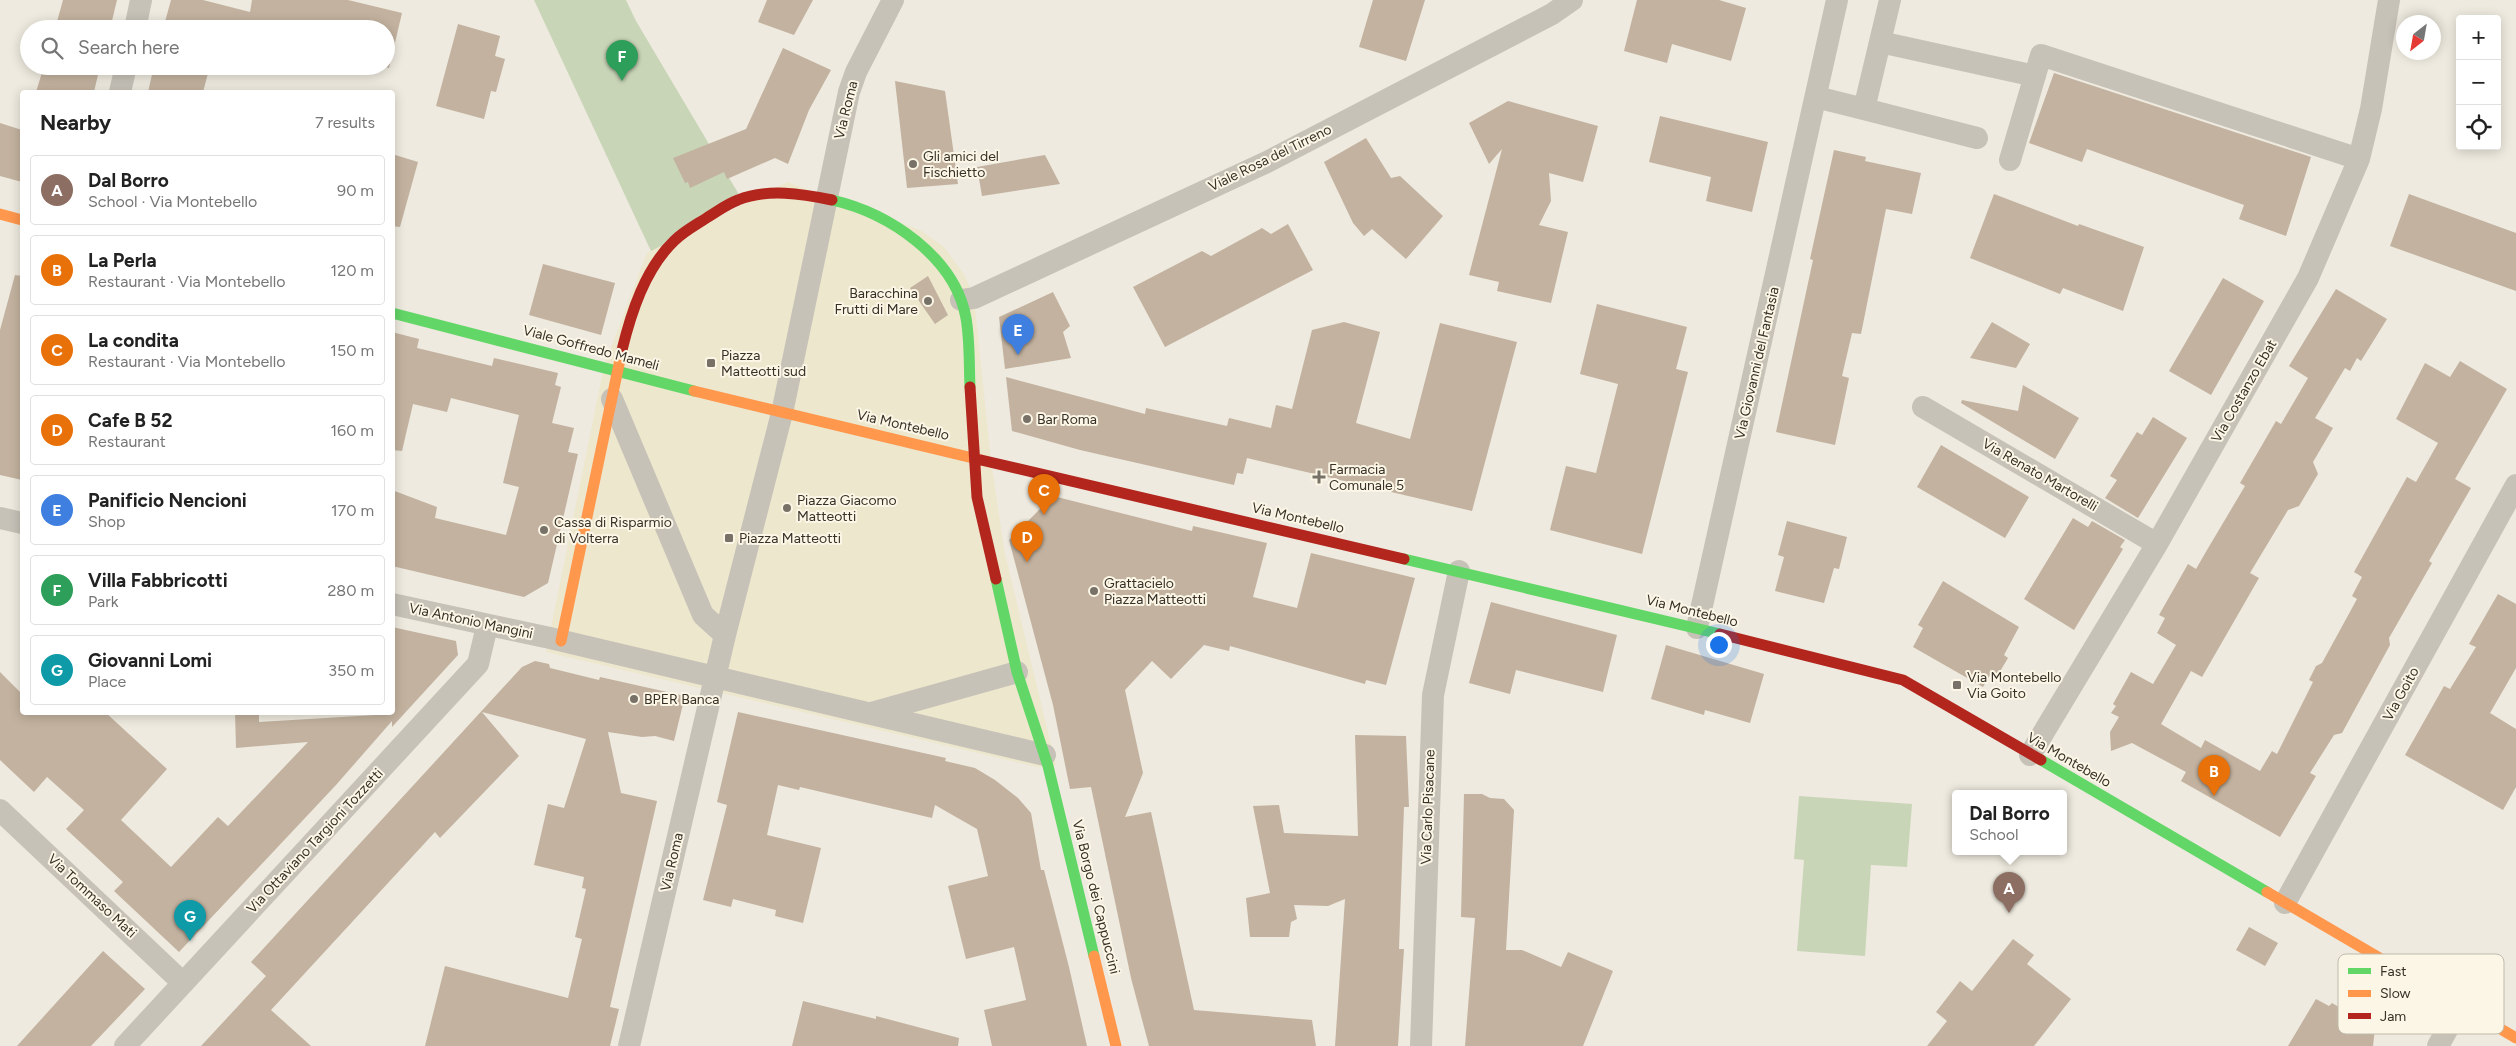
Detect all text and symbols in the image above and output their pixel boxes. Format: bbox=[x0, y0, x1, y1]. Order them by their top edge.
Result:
north arrow bbox=[2396, 15, 2441, 60]
map controls bbox=[2456, 15, 2501, 150]
button: + bbox=[2456, 15, 2501, 60]
search box bbox=[20, 20, 395, 75]
icon: search bbox=[38, 34, 66, 62]
text: Search here bbox=[78, 36, 180, 59]
pin: F bbox=[606, 40, 638, 81]
button: − bbox=[2456, 60, 2501, 105]
street label: Via Roma bbox=[831, 79, 861, 141]
button: locate bbox=[2456, 105, 2501, 150]
text: Nearby bbox=[40, 110, 111, 135]
text: 7 results bbox=[315, 113, 375, 132]
street label: Viale Rosa del Tirreno bbox=[1206, 121, 1334, 195]
place label: Gli amici del Fischietto bbox=[923, 148, 999, 181]
marker: Gli amici del Fischietto bbox=[907, 158, 919, 170]
text: Dal Borro bbox=[88, 169, 169, 192]
text: A bbox=[51, 181, 63, 200]
text: 90 m bbox=[337, 181, 374, 200]
text: School · Via Montebello bbox=[88, 192, 257, 211]
text: La Perla bbox=[88, 249, 157, 272]
text: B bbox=[52, 261, 62, 280]
text: 120 m bbox=[331, 261, 374, 280]
text: Restaurant · Via Montebello bbox=[88, 272, 286, 291]
place label: Baracchina Frutti di Mare bbox=[834, 285, 918, 318]
street label: Via Giovanni del Fantasia bbox=[1731, 285, 1783, 441]
marker: Baracchina Frutti di Mare bbox=[922, 295, 934, 307]
pin: E bbox=[1002, 314, 1034, 355]
street label: Viale Goffredo Mameli bbox=[521, 322, 661, 374]
text: La condita bbox=[88, 329, 179, 352]
street label: Via Costanzo Ebat bbox=[2208, 337, 2280, 445]
text: C bbox=[51, 341, 63, 360]
text: 150 m bbox=[330, 341, 374, 360]
place label: Piazza Matteotti sud bbox=[721, 347, 806, 380]
text: Restaurant · Via Montebello bbox=[88, 352, 286, 371]
marker: Piazza Matteotti sud bbox=[705, 357, 717, 369]
street label: Via Montebello bbox=[855, 406, 951, 444]
text: Cafe B 52 bbox=[88, 409, 172, 432]
place label: Bar Roma bbox=[1037, 411, 1097, 428]
marker: Bar Roma bbox=[1021, 413, 1033, 425]
text: D bbox=[51, 421, 63, 440]
text: 160 m bbox=[331, 421, 374, 440]
text: Restaurant bbox=[88, 432, 166, 451]
street label: Via Renato Martorelli bbox=[1979, 435, 2101, 515]
place label: Farmacia Comunale 5 bbox=[1329, 461, 1404, 494]
marker: Farmacia Comunale 5 bbox=[1313, 471, 1325, 483]
pin: C bbox=[1028, 474, 1060, 515]
text: Panificio Nencioni bbox=[88, 489, 247, 512]
place label: Piazza Giacomo Matteotti bbox=[797, 492, 897, 525]
street label: Via Montebello bbox=[1250, 499, 1346, 537]
text: E bbox=[52, 501, 62, 520]
text: 170 m bbox=[331, 501, 374, 520]
marker: Piazza Giacomo Matteotti bbox=[781, 502, 793, 514]
text: Shop bbox=[88, 512, 126, 531]
place label: Cassa di Risparmio di Volterra bbox=[554, 514, 672, 547]
pin: D bbox=[1011, 521, 1043, 562]
marker: Cassa di Risparmio di Volterra bbox=[538, 524, 550, 536]
place label: Piazza Matteotti bbox=[739, 530, 841, 547]
marker: Piazza Matteotti bbox=[723, 532, 735, 544]
text: Villa Fabbricotti bbox=[88, 569, 228, 592]
place label: Grattacielo Piazza Matteotti bbox=[1104, 575, 1206, 608]
text: F bbox=[53, 581, 61, 600]
text: 280 m bbox=[327, 581, 374, 600]
marker: Grattacielo Piazza Matteotti bbox=[1088, 585, 1100, 597]
street label: Via Montebello bbox=[1644, 591, 1740, 631]
text: Park bbox=[88, 592, 118, 611]
street label: Via Antonio Mangini bbox=[408, 600, 534, 642]
your location bbox=[1706, 632, 1732, 658]
text: Giovanni Lomi bbox=[88, 649, 212, 672]
text: G bbox=[51, 661, 63, 680]
text: 350 m bbox=[328, 661, 374, 680]
street label: Via Goito bbox=[2379, 664, 2423, 724]
place label: Via Montebello Via Goito bbox=[1967, 669, 2061, 702]
text: Place bbox=[88, 672, 126, 691]
marker: Via Montebello Via Goito bbox=[1951, 679, 1963, 691]
place label: BPER Banca bbox=[644, 691, 719, 708]
marker: BPER Banca bbox=[628, 693, 640, 705]
street label: Via Montebello bbox=[2024, 729, 2114, 791]
street label: Via Carlo Pisacane bbox=[1417, 749, 1439, 865]
pin: B bbox=[2198, 755, 2230, 796]
street label: Via Ottaviano Targioni Tozzetti bbox=[243, 765, 387, 917]
popup bbox=[1952, 790, 2067, 855]
text: Dal Borro bbox=[1969, 802, 2050, 825]
street label: Via Borgo dei Cappuccini bbox=[1069, 818, 1123, 976]
text: School bbox=[1969, 825, 2019, 844]
street label: Via Roma bbox=[657, 831, 687, 893]
street label: Via Tommaso Mati bbox=[44, 851, 140, 941]
pin: A bbox=[1993, 872, 2025, 913]
pin: G bbox=[174, 900, 206, 941]
legend bbox=[2338, 954, 2504, 1034]
text: Fast bbox=[2380, 963, 2406, 980]
text: Slow bbox=[2380, 985, 2411, 1002]
text: Jam bbox=[2380, 1008, 2406, 1025]

